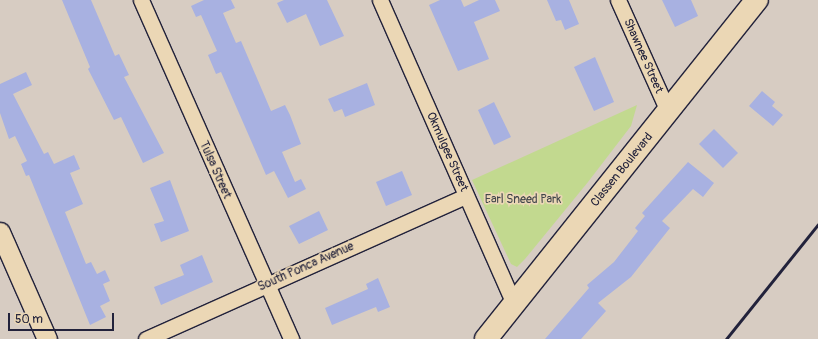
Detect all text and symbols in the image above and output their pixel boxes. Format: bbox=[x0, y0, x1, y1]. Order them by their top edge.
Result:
street label: Shawnee Street bbox=[620, 16, 666, 96]
street label: Okmulgee Street bbox=[423, 110, 471, 194]
street label: Classen Boulevard bbox=[588, 130, 656, 210]
street label: Tulsa Street bbox=[196, 139, 234, 201]
park label: Earl Sneed Park bbox=[485, 193, 561, 207]
street label: South Ponca Avenue bbox=[256, 239, 356, 295]
scale bar bbox=[10, 305, 116, 331]
text: 50 m bbox=[15, 312, 43, 327]

